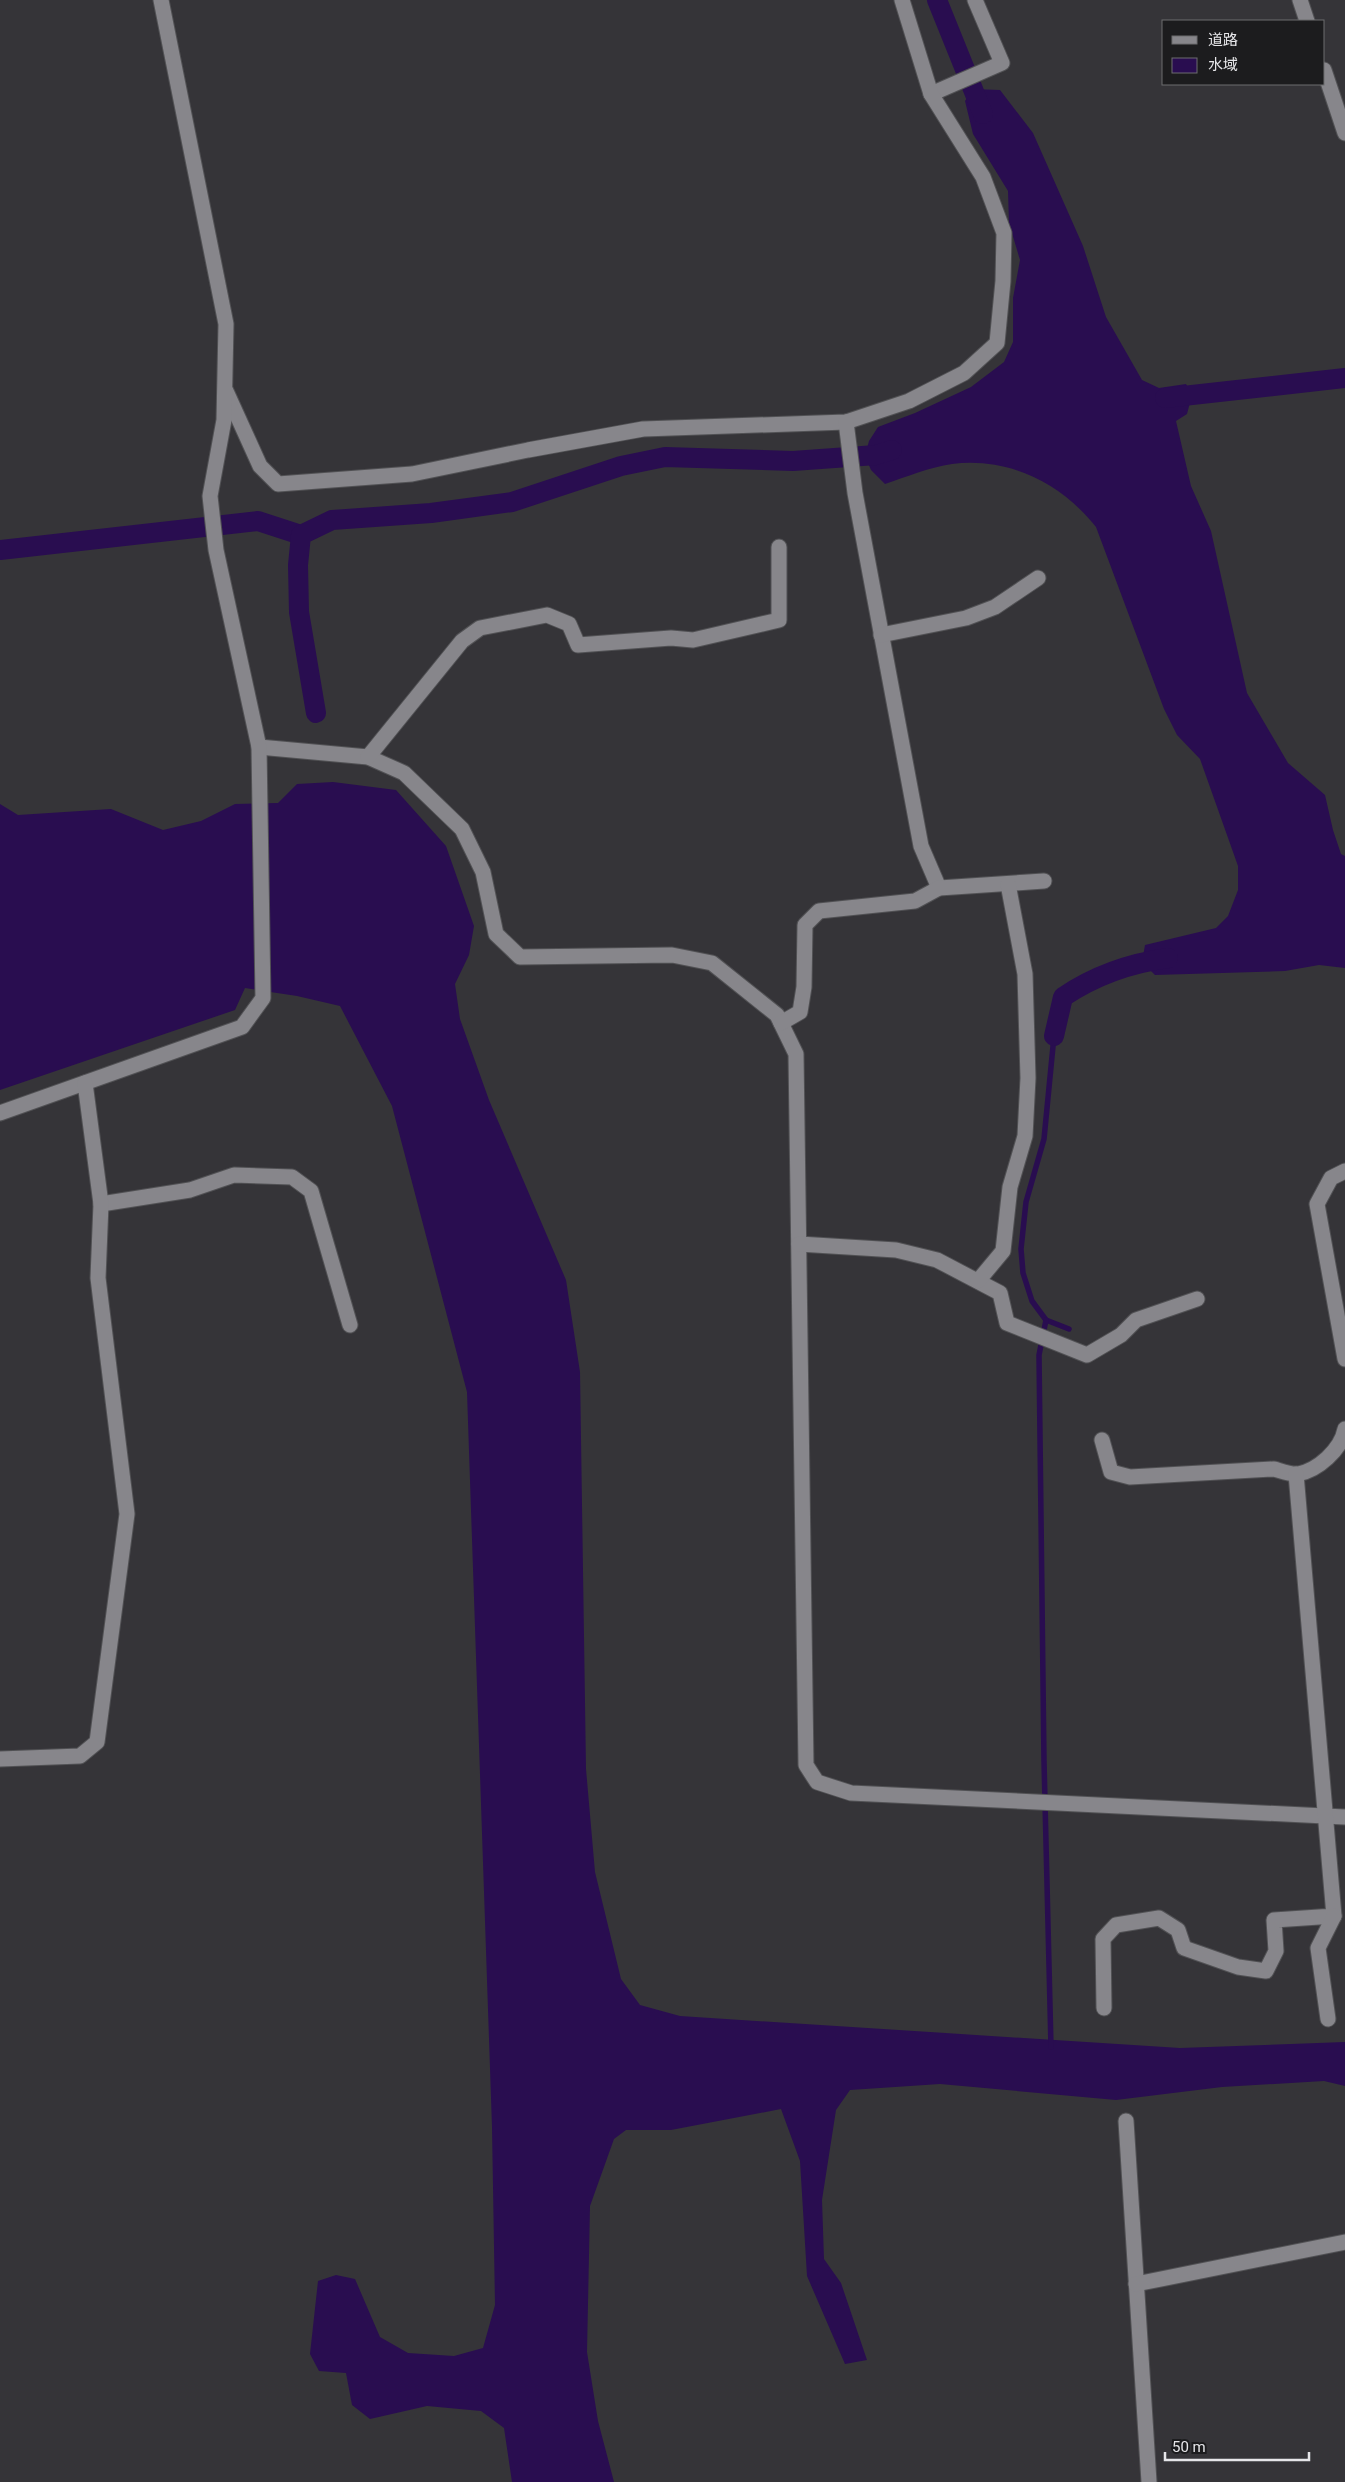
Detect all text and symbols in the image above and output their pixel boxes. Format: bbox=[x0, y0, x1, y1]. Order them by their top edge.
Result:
legend bbox=[1162, 20, 1325, 85]
text: 道路 bbox=[1208, 31, 1238, 49]
text: 水域 bbox=[1208, 56, 1238, 74]
scale bar bbox=[1165, 2430, 1309, 2462]
text: 50 m bbox=[1172, 2438, 1206, 2456]

